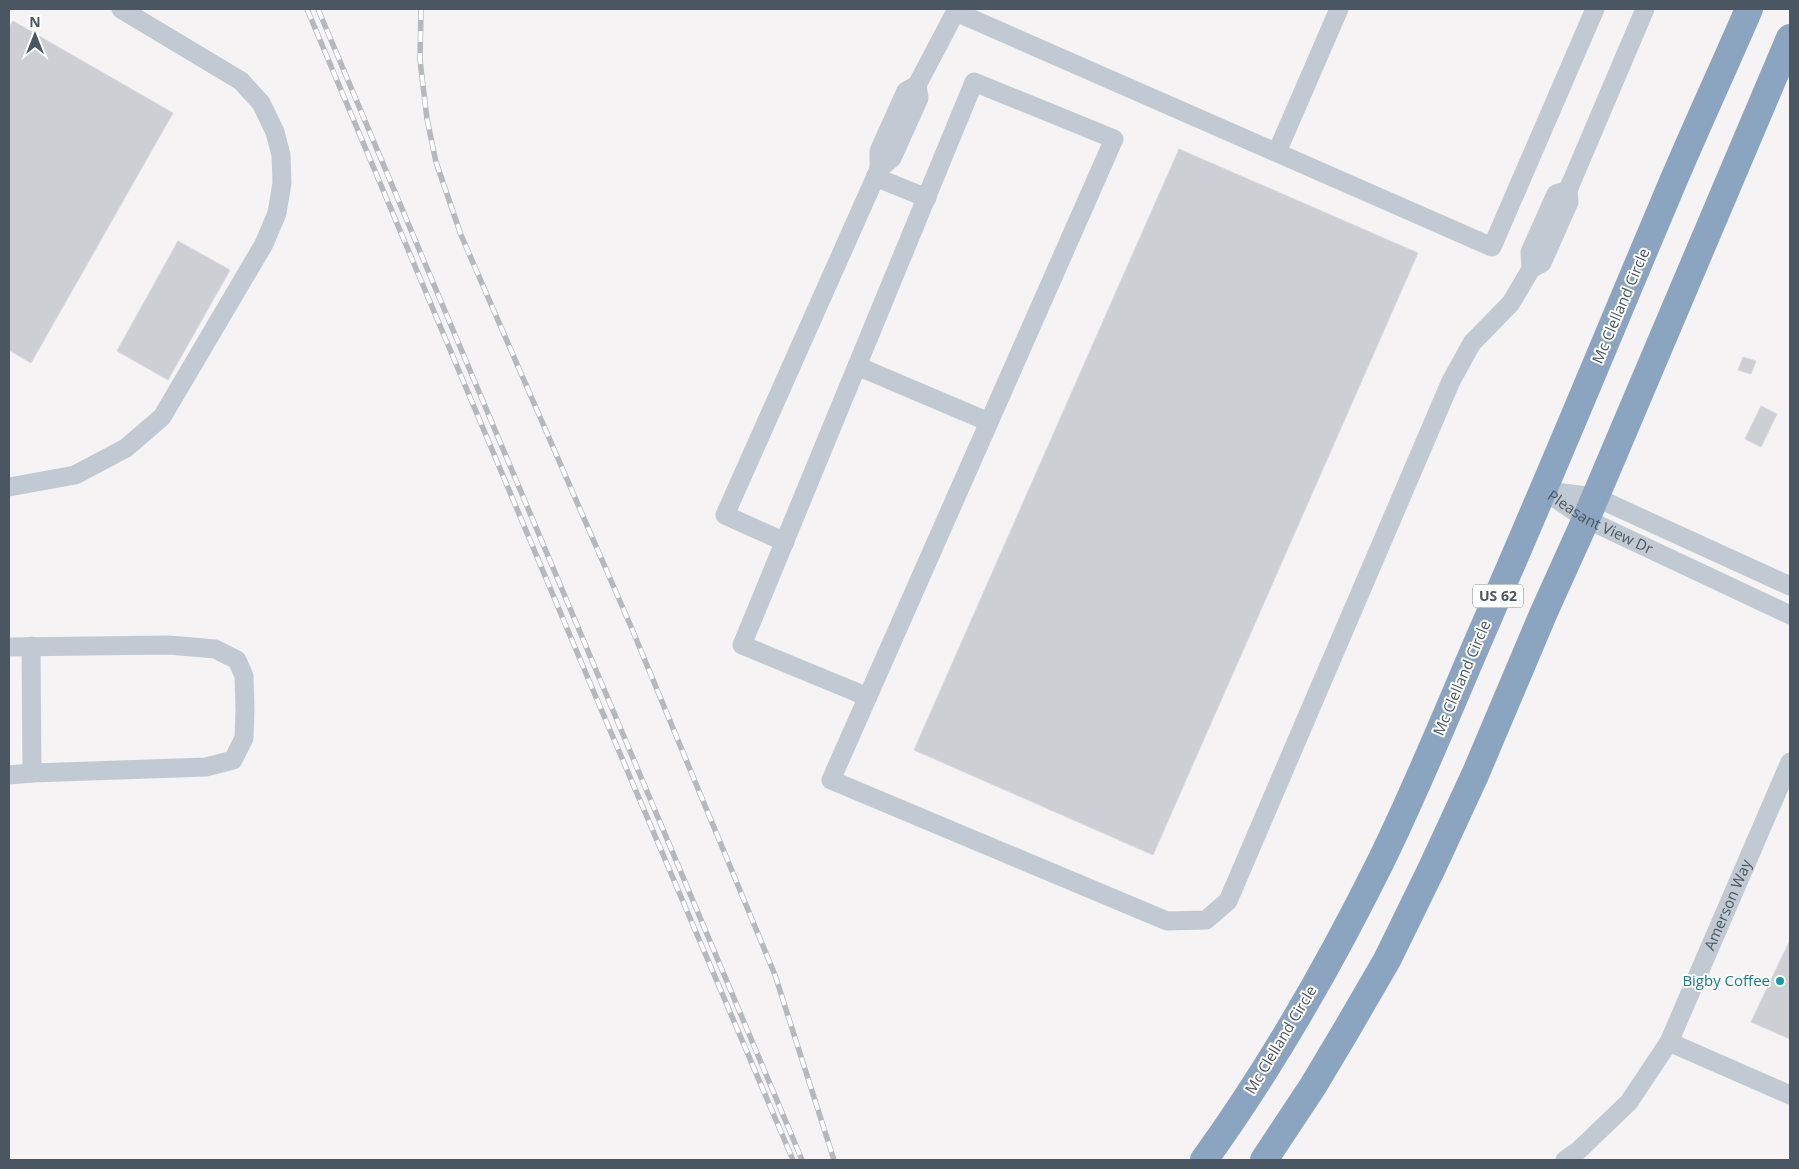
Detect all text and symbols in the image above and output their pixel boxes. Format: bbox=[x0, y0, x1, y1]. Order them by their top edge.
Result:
north arrow bbox=[10, 10, 60, 60]
text: N bbox=[29, 12, 41, 31]
street label: Mc Clelland Circle bbox=[1587, 245, 1653, 366]
street label: Pleasant View Dr bbox=[1544, 485, 1657, 558]
road number: US 62 bbox=[1473, 584, 1523, 608]
street label: Mc Clelland Circle bbox=[1428, 617, 1494, 738]
street label: Amerson Way bbox=[1699, 856, 1756, 953]
place label: Bigby Coffee bbox=[1682, 970, 1770, 990]
marker: Bigby Coffee bbox=[1774, 975, 1786, 987]
street label: Mc Clelland Circle bbox=[1240, 982, 1320, 1097]

